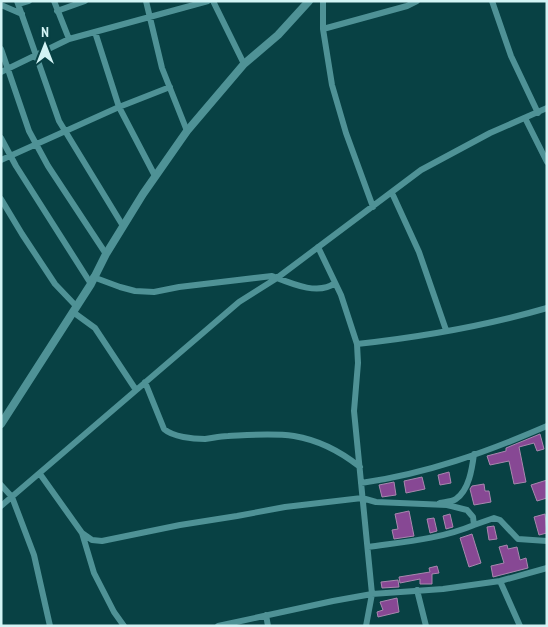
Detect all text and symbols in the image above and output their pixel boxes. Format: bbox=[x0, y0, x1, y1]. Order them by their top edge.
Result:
north arrow bbox=[20, 20, 70, 70]
text: N bbox=[41, 23, 49, 41]

